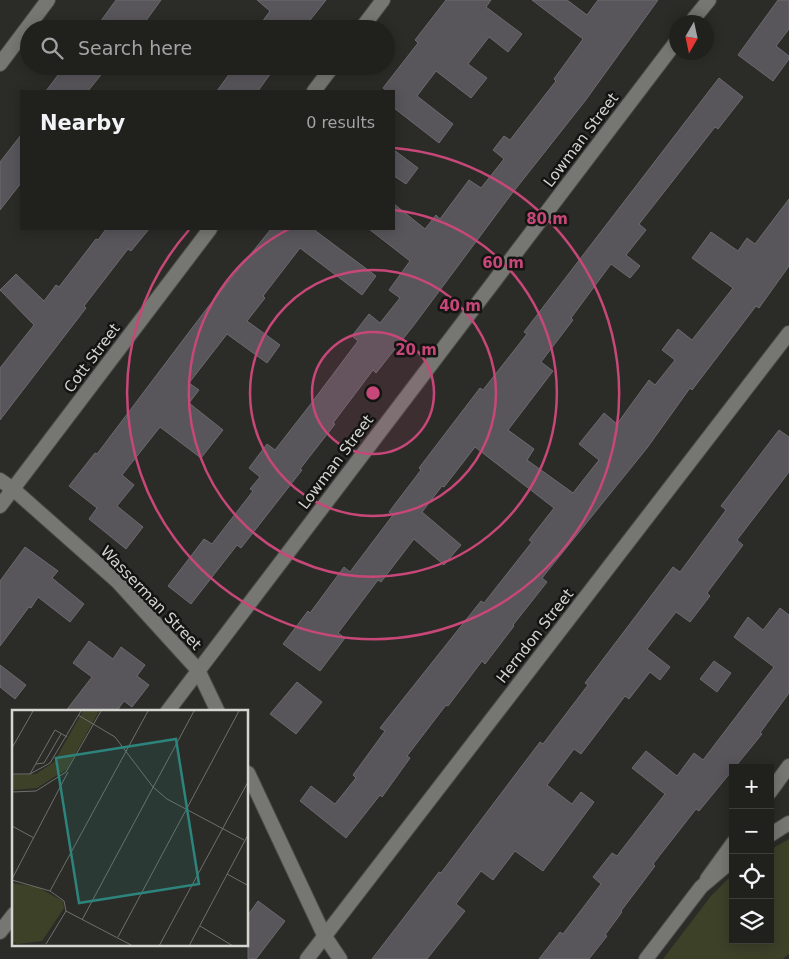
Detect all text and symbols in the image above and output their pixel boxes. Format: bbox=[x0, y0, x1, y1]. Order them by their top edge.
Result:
north arrow bbox=[669, 15, 714, 60]
search box bbox=[20, 20, 395, 75]
icon: search bbox=[38, 34, 66, 62]
text: Search here bbox=[78, 37, 192, 59]
street label: Lowman Street bbox=[540, 89, 622, 191]
text: Nearby bbox=[40, 111, 125, 135]
text: 0 results bbox=[306, 113, 375, 132]
text: 80 m bbox=[526, 210, 568, 228]
text: 60 m bbox=[482, 254, 524, 272]
text: 40 m bbox=[439, 297, 481, 315]
street label: Cott Street bbox=[60, 320, 124, 396]
text: 20 m bbox=[395, 341, 437, 359]
centre of rings bbox=[364, 384, 382, 402]
street label: Lowman Street bbox=[295, 411, 377, 513]
street label: Wasserman Street bbox=[97, 542, 205, 654]
street label: Herndon Street bbox=[493, 585, 577, 687]
inset map bbox=[12, 710, 249, 946]
map controls bbox=[729, 764, 774, 944]
button: + bbox=[729, 764, 774, 809]
button: − bbox=[729, 809, 774, 854]
button: locate bbox=[729, 854, 774, 899]
button: layers bbox=[729, 899, 774, 944]

